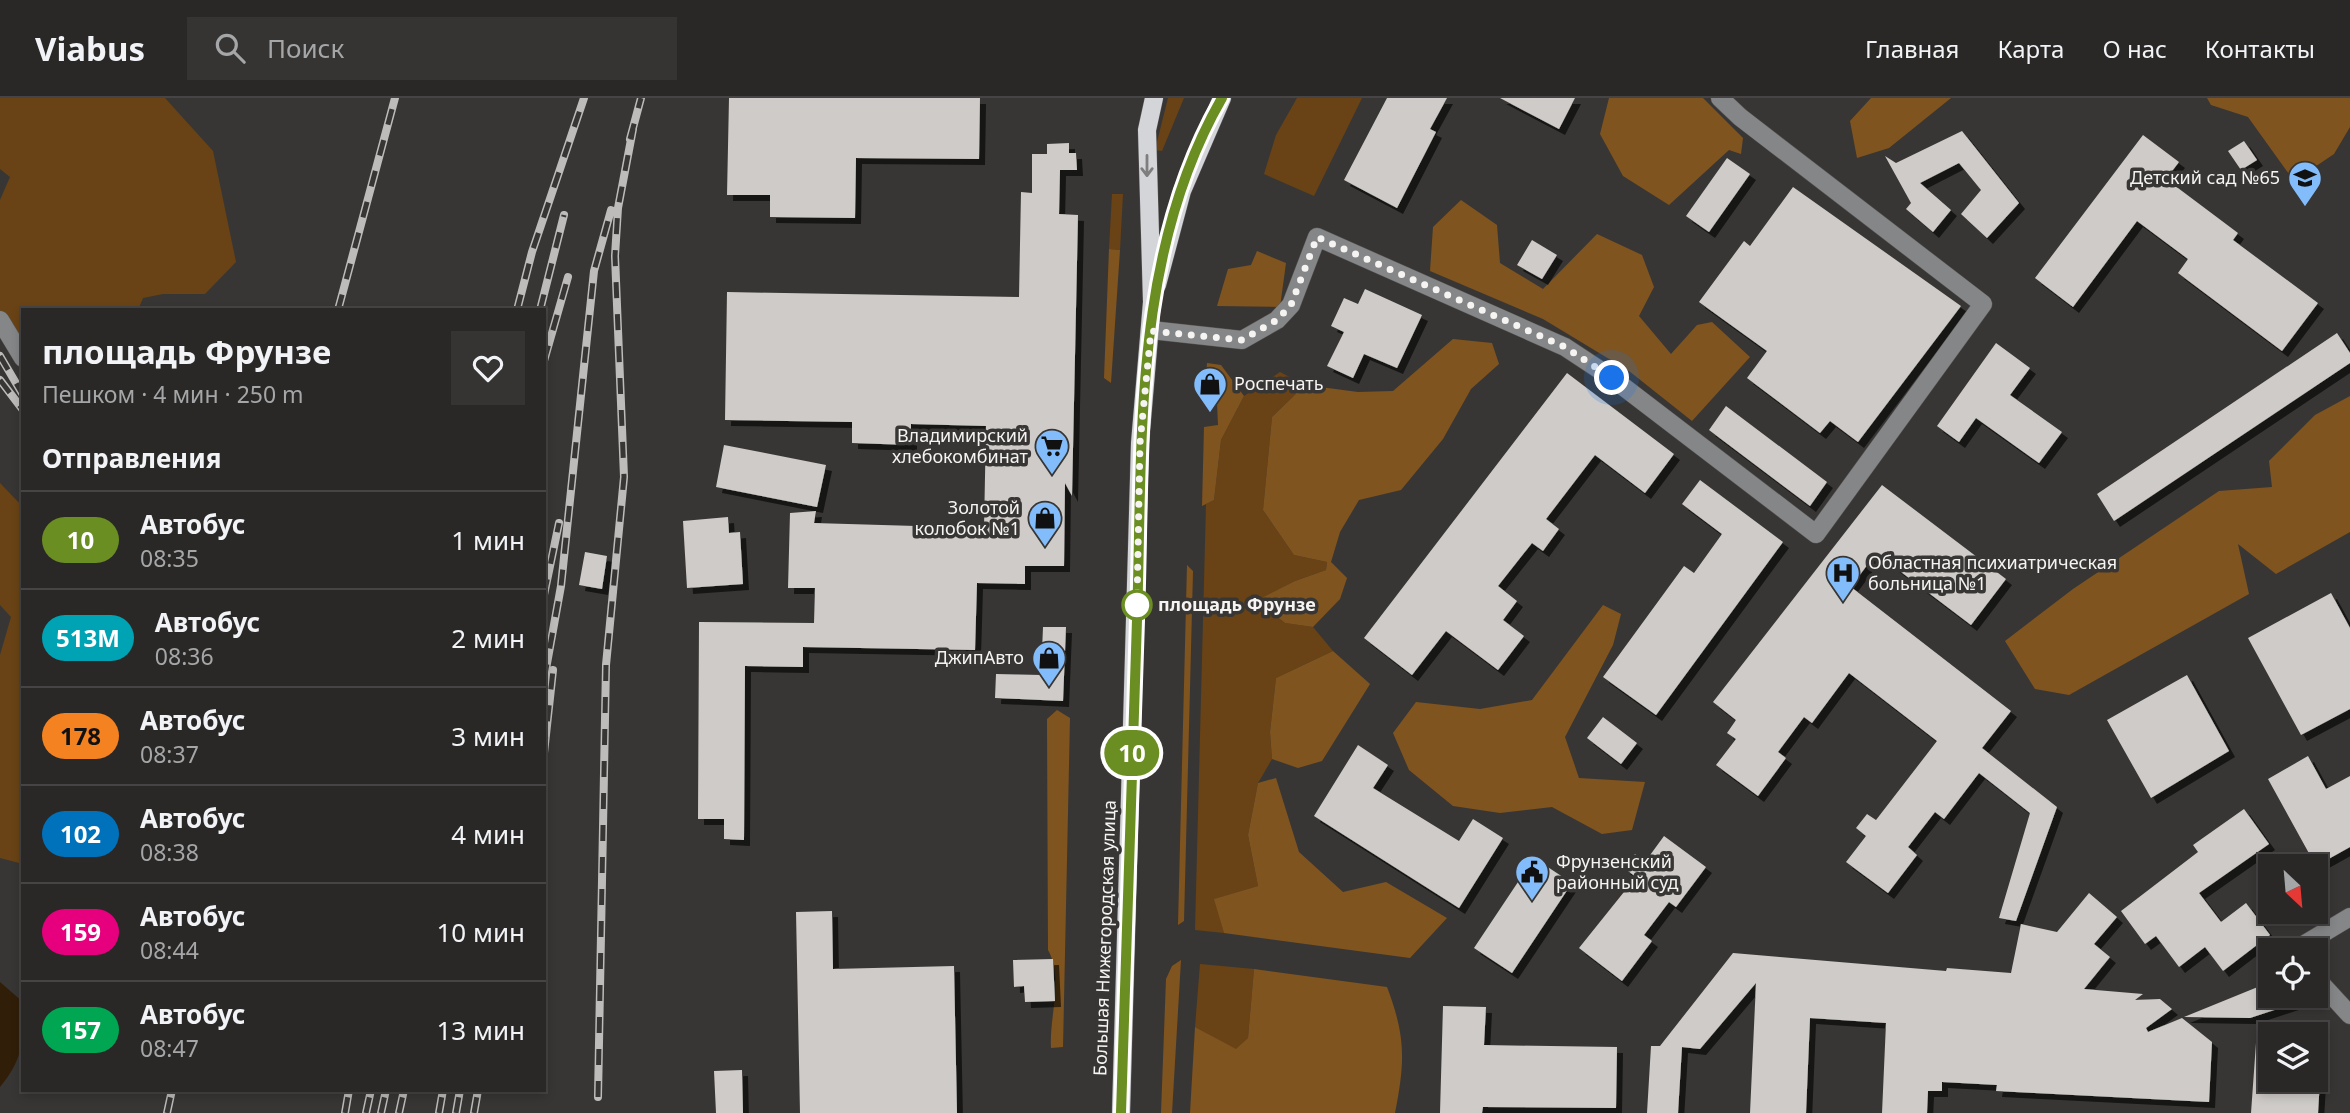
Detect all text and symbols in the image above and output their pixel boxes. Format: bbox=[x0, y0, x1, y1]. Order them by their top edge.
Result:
search box bbox=[187, 17, 677, 80]
text: Viabus bbox=[35, 26, 145, 71]
icon: search bbox=[211, 29, 249, 67]
text: Поиск bbox=[267, 30, 344, 66]
text: Главная bbox=[1865, 32, 1959, 65]
text: Карта bbox=[1997, 32, 2064, 65]
text: О нас bbox=[2102, 32, 2167, 65]
text: Контакты bbox=[2205, 32, 2315, 65]
one-way arrow bbox=[1140, 154, 1154, 177]
school or university icon: Детский сад №65 bbox=[2286, 159, 2324, 208]
place label: Детский сад №65 bbox=[2130, 165, 2280, 189]
text: площадь Фрунзе bbox=[42, 329, 331, 374]
button: heart bbox=[451, 331, 525, 405]
your location bbox=[1594, 360, 1629, 395]
shop icon: Роспечать bbox=[1191, 365, 1229, 414]
place label: Роспечать bbox=[1234, 371, 1324, 395]
text: Пешком · 4 мин · 250 m bbox=[42, 378, 304, 410]
place label: Владимирский хлебокомбинат bbox=[892, 423, 1029, 468]
supermarket icon: Владимирский хлебокомбинат bbox=[1033, 427, 1071, 476]
text: Отправления bbox=[42, 440, 221, 476]
place label: Золотой колобок №1 bbox=[915, 495, 1020, 540]
shop icon: Золотой колобок №1 bbox=[1026, 499, 1064, 548]
text: Автобус bbox=[140, 506, 245, 542]
text: 1 мин bbox=[451, 522, 525, 558]
text: 10 bbox=[67, 523, 94, 556]
text: 08:35 bbox=[140, 542, 199, 574]
place label: Областная психиатрическая больница №1 bbox=[1868, 550, 2117, 595]
hospital icon: Областная психиатрическая больница №1 bbox=[1824, 554, 1862, 603]
marker: площадь Фрунзе bbox=[1122, 590, 1152, 620]
place label: площадь Фрунзе bbox=[1158, 592, 1316, 616]
text: Автобус bbox=[155, 604, 260, 640]
text: 2 мин bbox=[451, 620, 525, 656]
text: 513М bbox=[56, 621, 120, 654]
shop icon: ДжипАвто bbox=[1030, 639, 1068, 688]
text: 08:36 bbox=[155, 640, 214, 672]
place label: ДжипАвто bbox=[935, 645, 1024, 669]
text: Автобус bbox=[140, 702, 245, 738]
text: 3 мин bbox=[451, 718, 525, 754]
text: 178 bbox=[60, 719, 101, 752]
line badge: 10 bbox=[1100, 730, 1164, 776]
text: 10 bbox=[1118, 736, 1146, 769]
text: 08:37 bbox=[140, 738, 199, 770]
text: Автобус bbox=[140, 800, 245, 836]
street label: Большая Нижегородская улица bbox=[1087, 800, 1121, 1076]
text: 4 мин bbox=[451, 816, 525, 852]
text: 102 bbox=[60, 817, 101, 850]
text: 08:38 bbox=[140, 836, 199, 868]
place label: Фрунзенский районный суд bbox=[1556, 849, 1679, 894]
public building icon: Фрунзенский районный суд bbox=[1513, 853, 1551, 902]
north arrow bbox=[2258, 854, 2328, 924]
map controls bbox=[2258, 854, 2328, 1092]
text: Автобус bbox=[140, 898, 245, 934]
text: 10 мин bbox=[436, 914, 525, 950]
text: 159 bbox=[60, 915, 101, 948]
text: 08:44 bbox=[140, 934, 199, 966]
button: locate bbox=[2258, 938, 2328, 1008]
text: Автобус bbox=[140, 996, 245, 1032]
text: 13 мин bbox=[436, 1012, 525, 1048]
text: 157 bbox=[60, 1013, 101, 1046]
button: layers bbox=[2258, 1022, 2328, 1092]
text: 08:47 bbox=[140, 1032, 199, 1064]

